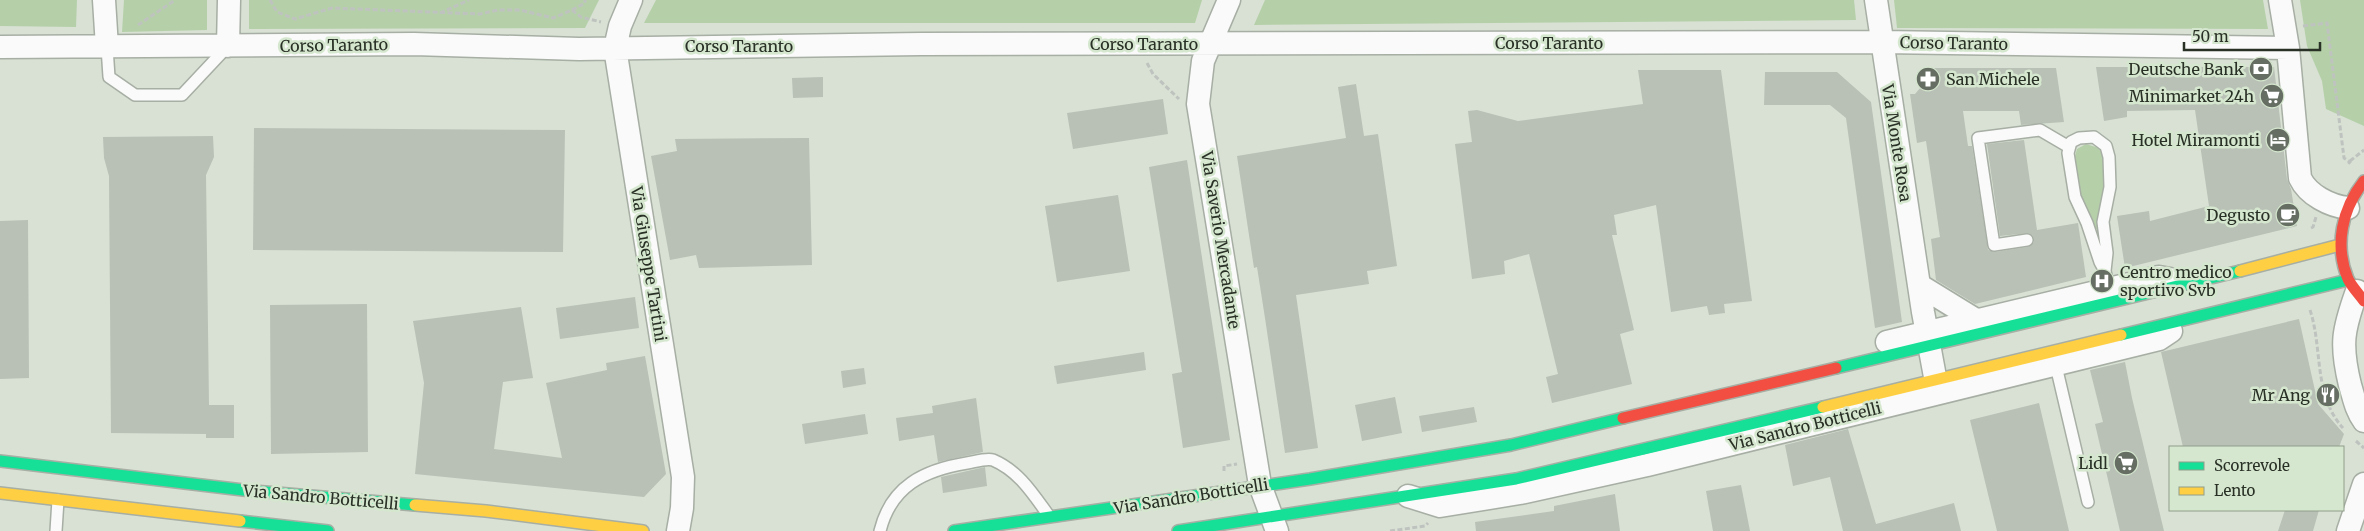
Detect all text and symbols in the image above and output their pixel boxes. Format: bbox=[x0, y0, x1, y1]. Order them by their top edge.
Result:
scale bar bbox=[2184, 20, 2320, 52]
text: 50 m bbox=[2192, 27, 2229, 46]
street label: Corso Taranto bbox=[1900, 32, 2008, 54]
street label: Corso Taranto bbox=[1495, 33, 1603, 53]
street label: Corso Taranto bbox=[280, 34, 388, 56]
street label: Corso Taranto bbox=[1090, 34, 1198, 54]
street label: Corso Taranto bbox=[685, 36, 793, 56]
bank icon: Deutsche Bank bbox=[2248, 56, 2274, 82]
place label: Deutsche Bank bbox=[2128, 59, 2245, 79]
pharmacy icon: San Michele bbox=[1915, 66, 1941, 92]
place label: San Michele bbox=[1946, 69, 2040, 89]
street label: Via Monte Rosa bbox=[1878, 82, 1916, 204]
supermarket icon: Minimarket 24h bbox=[2259, 83, 2285, 109]
place label: Minimarket 24h bbox=[2129, 86, 2254, 106]
hotel icon: Hotel Miramonti bbox=[2265, 127, 2291, 153]
place label: Hotel Miramonti bbox=[2131, 130, 2260, 150]
street label: Via Saverio Mercadante bbox=[1197, 149, 1245, 330]
street label: Via Giuseppe Tartini bbox=[627, 184, 671, 343]
cafe icon: Degusto bbox=[2275, 202, 2301, 228]
place label: Degusto bbox=[2206, 205, 2270, 225]
place label: Centro medico sportivo Svb bbox=[2120, 262, 2232, 300]
hospital icon: Centro medico sportivo Svb bbox=[2089, 268, 2115, 294]
restaurant icon: Mr Ang bbox=[2315, 382, 2341, 408]
place label: Mr Ang bbox=[2252, 385, 2310, 405]
street label: Via Sandro Botticelli bbox=[1726, 397, 1883, 455]
legend bbox=[2169, 446, 2344, 511]
supermarket icon: Lidl bbox=[2113, 450, 2139, 476]
place label: Lidl bbox=[2078, 453, 2108, 473]
text: Scorrevole bbox=[2214, 456, 2290, 475]
street label: Via Sandro Botticelli bbox=[1111, 474, 1270, 518]
street label: Via Sandro Botticelli bbox=[241, 480, 400, 514]
text: Lento bbox=[2214, 481, 2256, 500]

